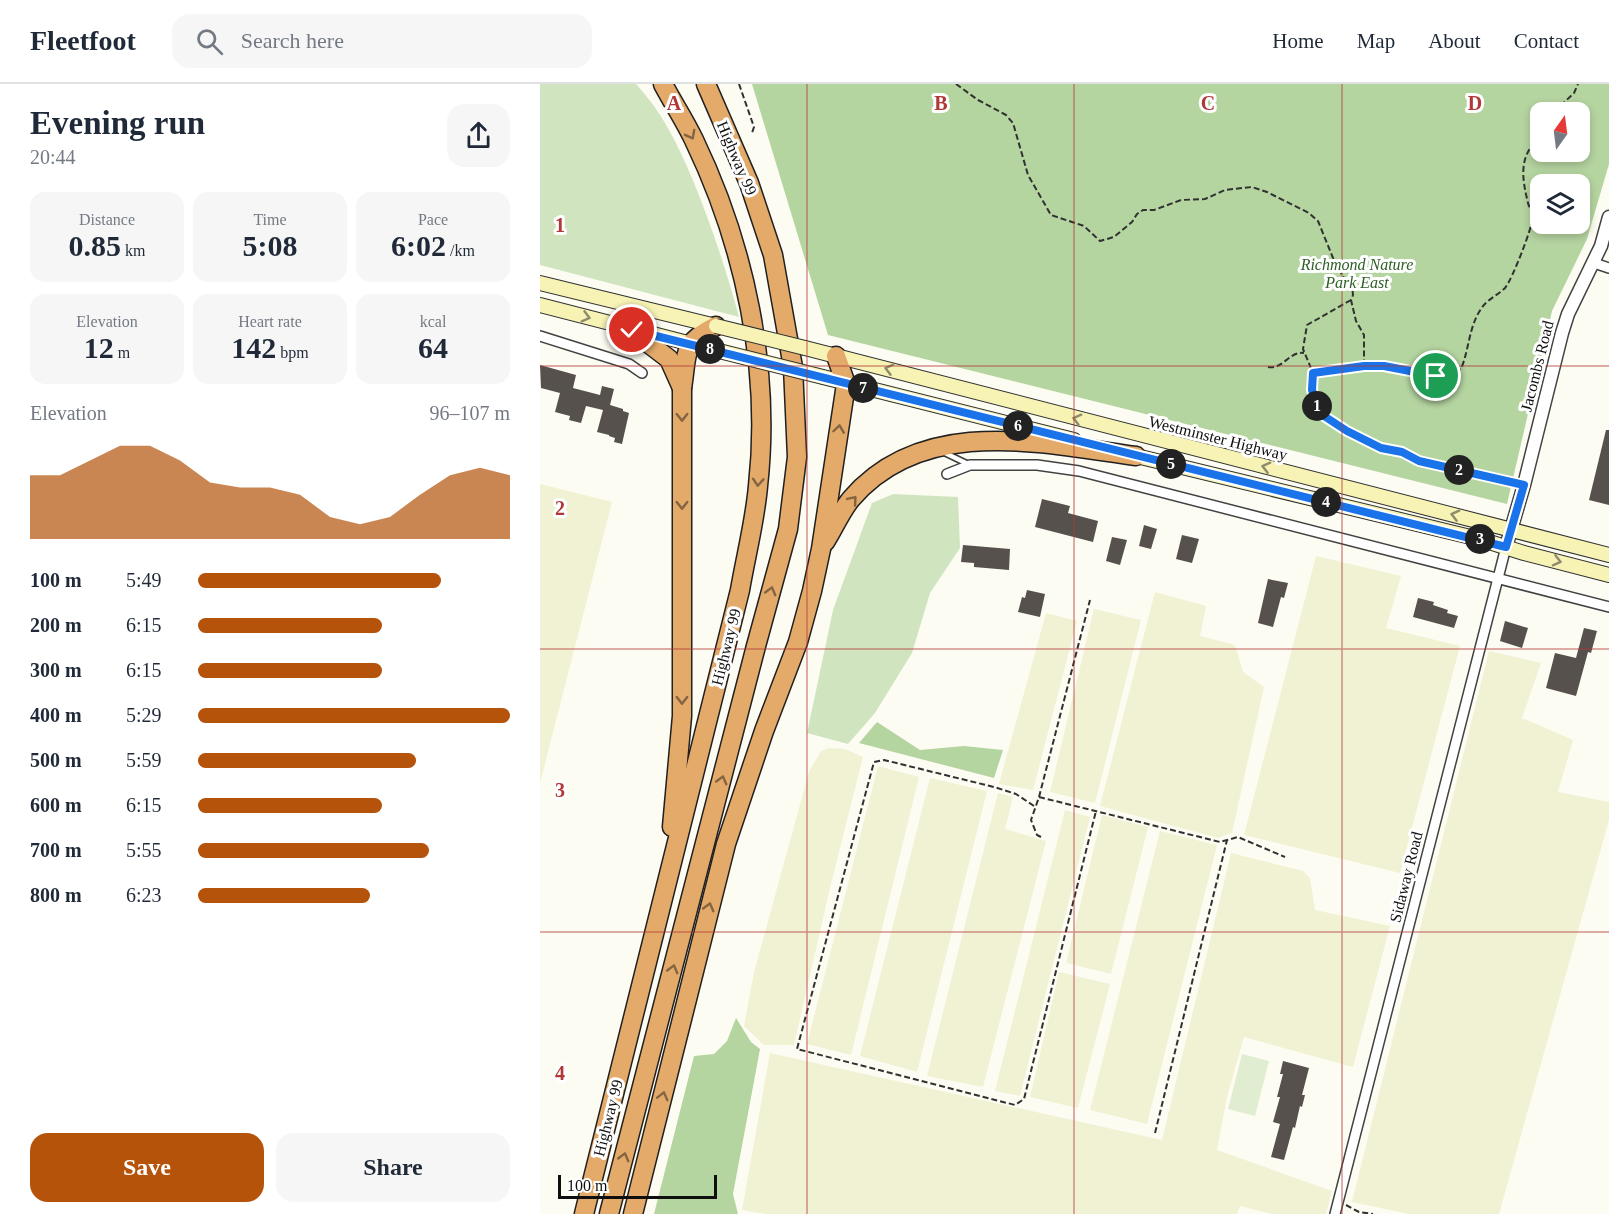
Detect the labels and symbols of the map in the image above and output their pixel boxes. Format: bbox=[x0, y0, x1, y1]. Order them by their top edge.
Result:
text: A bbox=[667, 92, 682, 114]
text: B bbox=[934, 92, 948, 114]
text: C bbox=[1201, 92, 1215, 114]
text: D bbox=[1468, 92, 1482, 114]
north arrow bbox=[1530, 102, 1590, 162]
street label: Highway 99 bbox=[713, 118, 760, 198]
one-way arrow bbox=[684, 129, 695, 140]
text: 1 bbox=[555, 214, 565, 236]
park label: Richmond Nature Park East bbox=[1300, 256, 1413, 291]
pin bbox=[606, 304, 657, 355]
one-way arrow bbox=[581, 310, 591, 323]
street label: Jacombs Road bbox=[1518, 319, 1556, 413]
pin: 8 bbox=[695, 334, 725, 364]
pin bbox=[1410, 350, 1461, 401]
one-way arrow bbox=[884, 364, 894, 377]
pin: 7 bbox=[848, 373, 878, 403]
pin: 1 bbox=[1302, 391, 1332, 421]
pin: 6 bbox=[1003, 411, 1033, 441]
one-way arrow bbox=[676, 413, 688, 422]
one-way arrow bbox=[1072, 413, 1082, 426]
street label: Westminster Highway bbox=[1147, 413, 1289, 464]
one-way arrow bbox=[832, 424, 844, 433]
pin: 5 bbox=[1156, 449, 1186, 479]
pin: 2 bbox=[1444, 455, 1474, 485]
one-way arrow bbox=[1261, 462, 1271, 475]
one-way arrow bbox=[752, 477, 765, 486]
pin: 4 bbox=[1311, 487, 1341, 517]
one-way arrow bbox=[845, 496, 856, 507]
text: 2 bbox=[555, 497, 565, 519]
one-way arrow bbox=[676, 501, 688, 510]
one-way arrow bbox=[1450, 510, 1460, 523]
pin: 3 bbox=[1465, 524, 1495, 554]
one-way arrow bbox=[1552, 554, 1562, 567]
one-way arrow bbox=[764, 586, 776, 597]
street label: Highway 99 bbox=[708, 607, 745, 687]
one-way arrow bbox=[676, 696, 688, 705]
one-way arrow bbox=[714, 775, 727, 785]
text: 3 bbox=[555, 779, 565, 801]
street label: Sidaway Road bbox=[1387, 830, 1426, 924]
one-way arrow bbox=[702, 902, 715, 912]
one-way arrow bbox=[665, 964, 678, 974]
text: 4 bbox=[555, 1062, 565, 1084]
street label: Highway 99 bbox=[590, 1078, 627, 1158]
one-way arrow bbox=[655, 1091, 668, 1101]
one-way arrow bbox=[617, 1153, 629, 1163]
scale bar bbox=[558, 1172, 717, 1200]

